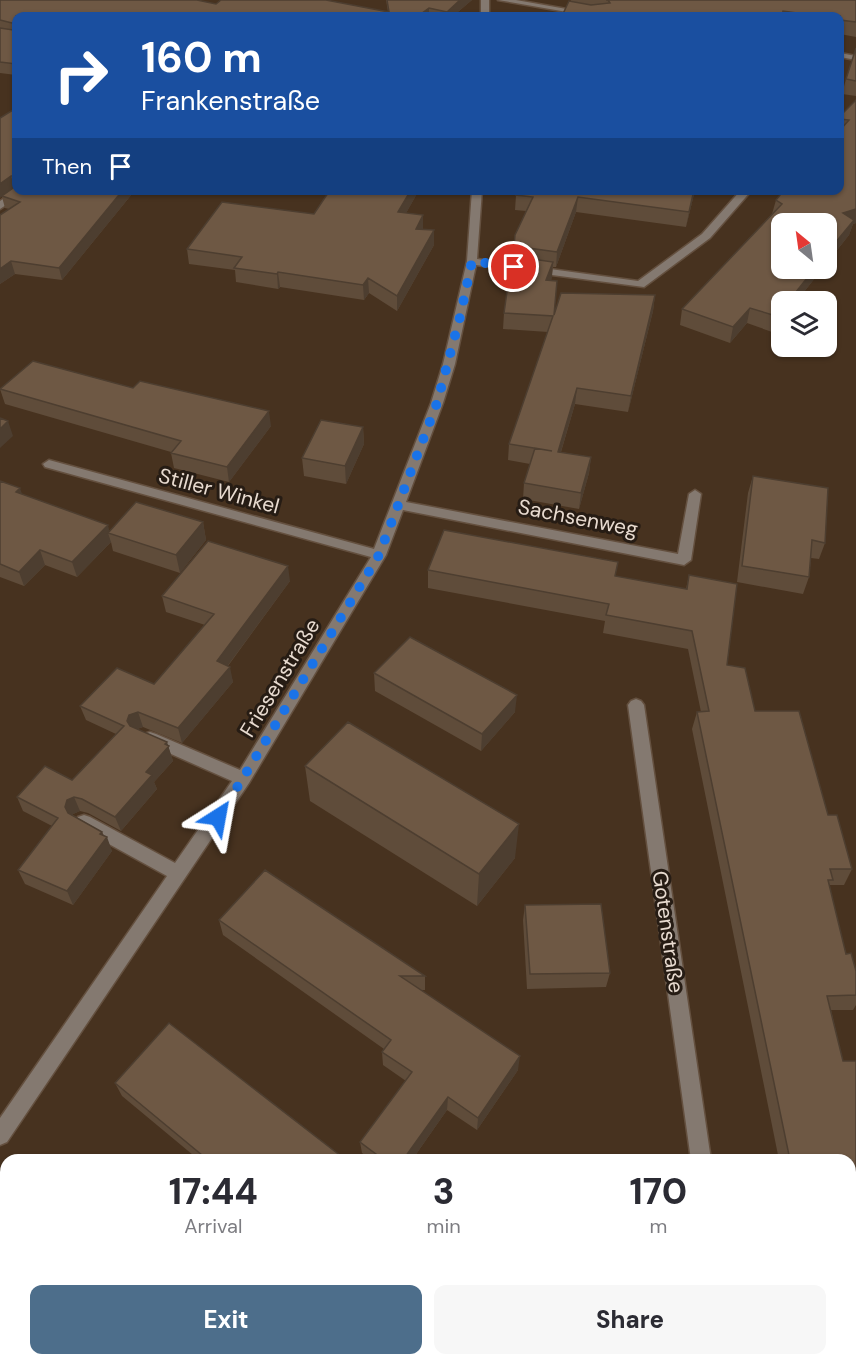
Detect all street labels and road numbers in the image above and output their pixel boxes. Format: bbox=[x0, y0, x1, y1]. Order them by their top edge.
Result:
street label: Stiller Winkel bbox=[156, 461, 282, 521]
street label: Sachsenweg bbox=[516, 493, 641, 543]
street label: Friesenstraße bbox=[234, 614, 326, 742]
street label: Gotenstraße bbox=[646, 869, 690, 995]

